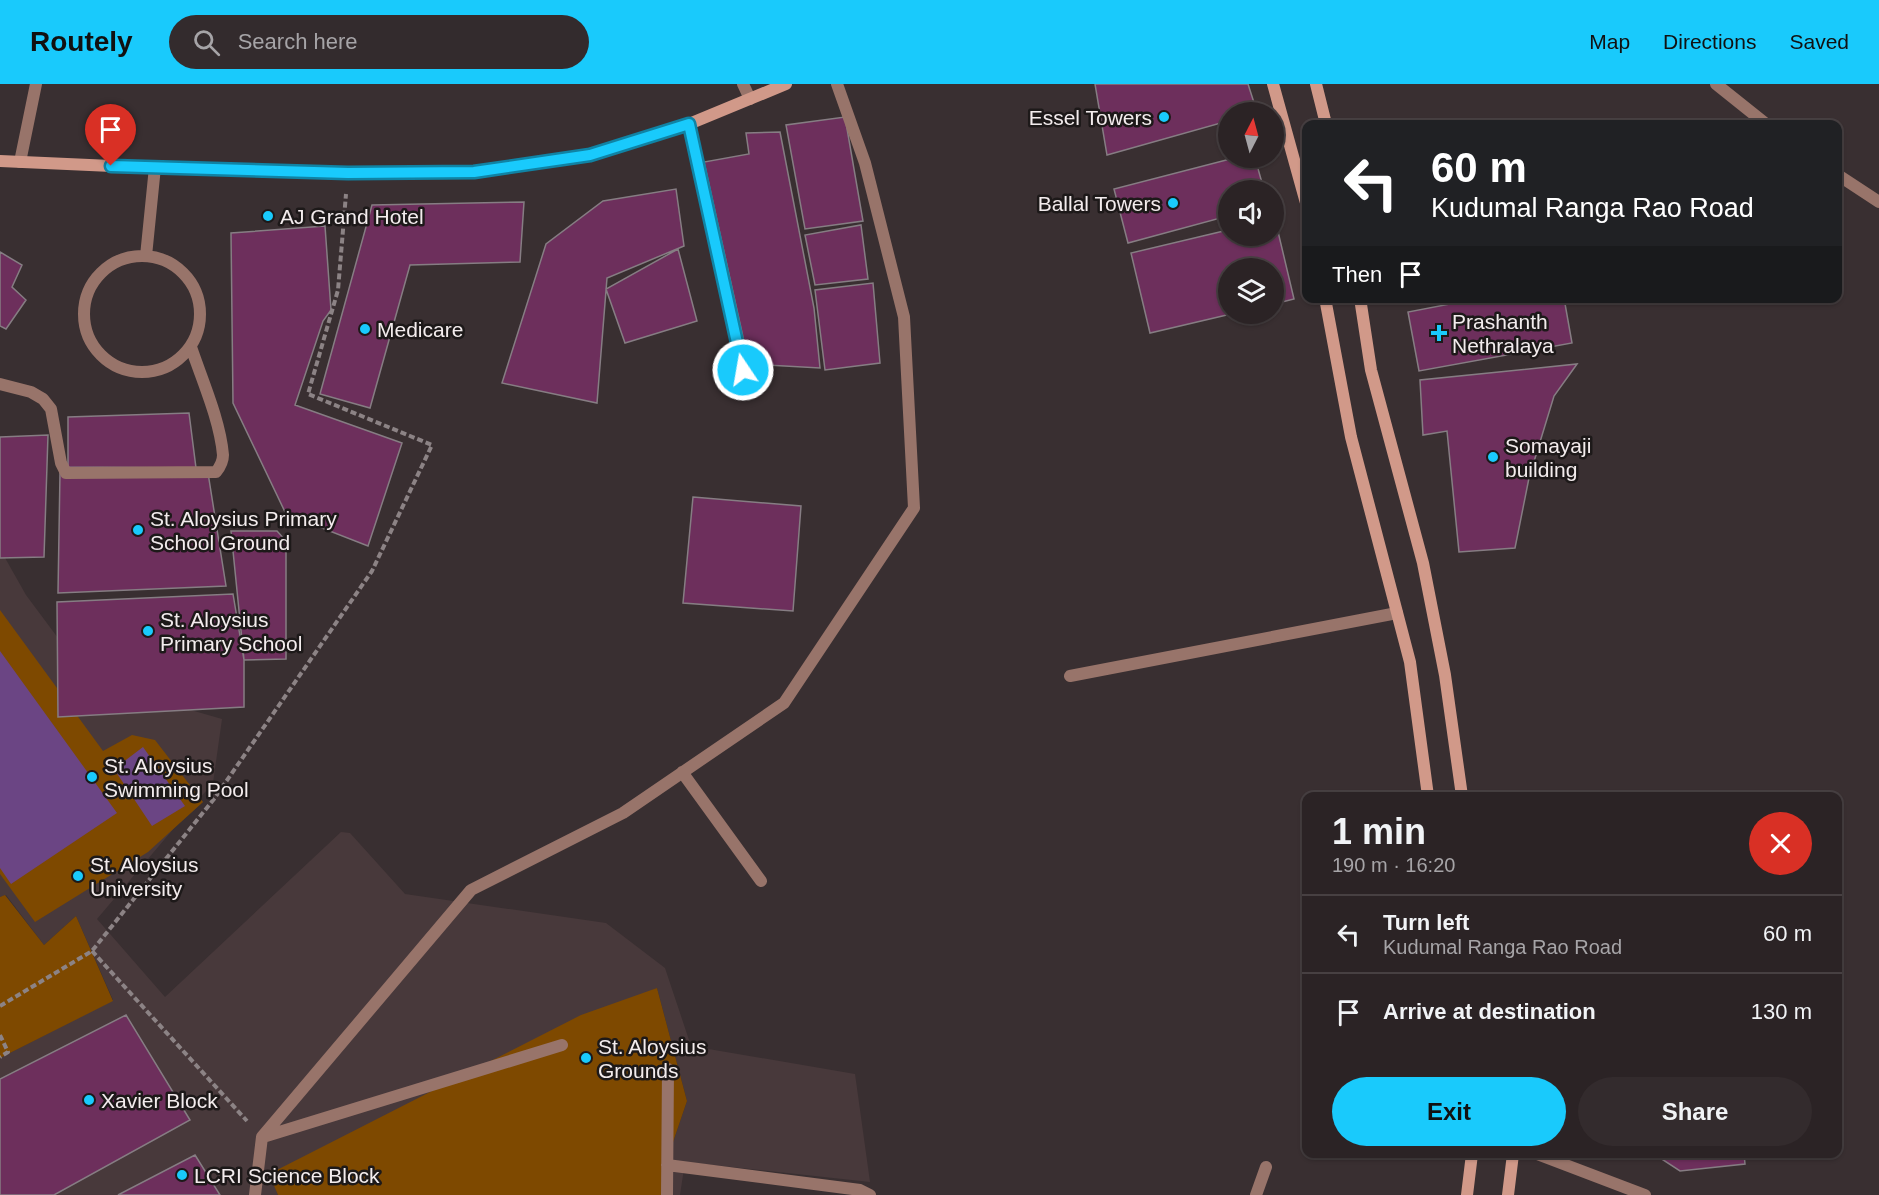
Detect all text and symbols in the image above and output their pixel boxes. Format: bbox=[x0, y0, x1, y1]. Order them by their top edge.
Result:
search box bbox=[169, 15, 589, 69]
text: Routely bbox=[30, 26, 133, 57]
icon: search bbox=[190, 26, 223, 59]
text: Search here bbox=[238, 29, 358, 54]
text: Map bbox=[1589, 30, 1630, 53]
text: Directions bbox=[1663, 30, 1756, 53]
text: Saved bbox=[1789, 30, 1849, 53]
north arrow bbox=[1218, 102, 1284, 168]
map controls bbox=[1218, 102, 1284, 324]
pin bbox=[85, 104, 136, 166]
place label: Essel Towers bbox=[1029, 106, 1152, 129]
marker: Essel Towers bbox=[1157, 110, 1171, 124]
icon: arrive bbox=[94, 113, 127, 146]
icon: left bbox=[1332, 144, 1410, 222]
text: 60 m bbox=[1431, 144, 1527, 191]
button: sound bbox=[1218, 180, 1284, 246]
place label: Ballal Towers bbox=[1038, 192, 1161, 215]
text: Kudumal Ranga Rao Road bbox=[1431, 193, 1754, 223]
marker: Ballal Towers bbox=[1166, 196, 1180, 210]
place label: AJ Grand Hotel bbox=[280, 205, 424, 228]
marker: AJ Grand Hotel bbox=[261, 209, 275, 223]
button: layers bbox=[1218, 258, 1284, 324]
icon: arrive bbox=[1394, 258, 1427, 291]
text: Then bbox=[1332, 262, 1382, 287]
place label: Prashanth Nethralaya bbox=[1452, 310, 1554, 357]
place label: Medicare bbox=[377, 318, 463, 341]
marker: Medicare bbox=[358, 322, 372, 336]
marker: Prashanth Nethralaya bbox=[1430, 324, 1448, 342]
position arrow bbox=[711, 338, 775, 402]
place label: Somayaji building bbox=[1505, 434, 1591, 481]
marker: Somayaji building bbox=[1486, 450, 1500, 464]
place label: St. Aloysius Primary School Ground bbox=[150, 507, 337, 554]
marker: St. Aloysius Primary School Ground bbox=[131, 523, 145, 537]
place label: St. Aloysius Primary School bbox=[160, 608, 302, 655]
marker: St. Aloysius Primary School bbox=[141, 624, 155, 638]
place label: St. Aloysius Swimming Pool bbox=[104, 754, 249, 801]
marker: St. Aloysius Swimming Pool bbox=[85, 770, 99, 784]
text: 1 min bbox=[1332, 811, 1426, 852]
button: close bbox=[1749, 812, 1812, 875]
place label: St. Aloysius University bbox=[90, 853, 199, 900]
text: 190 m · 16:20 bbox=[1332, 854, 1455, 876]
marker: St. Aloysius University bbox=[71, 869, 85, 883]
text: Turn left bbox=[1383, 910, 1469, 935]
icon: left bbox=[1332, 918, 1365, 951]
text: 60 m bbox=[1763, 921, 1812, 946]
text: Kudumal Ranga Rao Road bbox=[1383, 936, 1622, 958]
icon: arrive bbox=[1332, 996, 1365, 1029]
text: Arrive at destination bbox=[1383, 999, 1596, 1024]
text: 130 m bbox=[1751, 999, 1812, 1024]
place label: St. Aloysius Grounds bbox=[598, 1035, 707, 1082]
marker: St. Aloysius Grounds bbox=[579, 1051, 593, 1065]
button: Exit bbox=[1332, 1077, 1566, 1146]
button: Share bbox=[1578, 1077, 1812, 1146]
place label: Xavier Block bbox=[101, 1089, 218, 1112]
marker: Xavier Block bbox=[82, 1093, 96, 1107]
place label: LCRI Science Block bbox=[194, 1164, 380, 1187]
marker: LCRI Science Block bbox=[175, 1168, 189, 1182]

